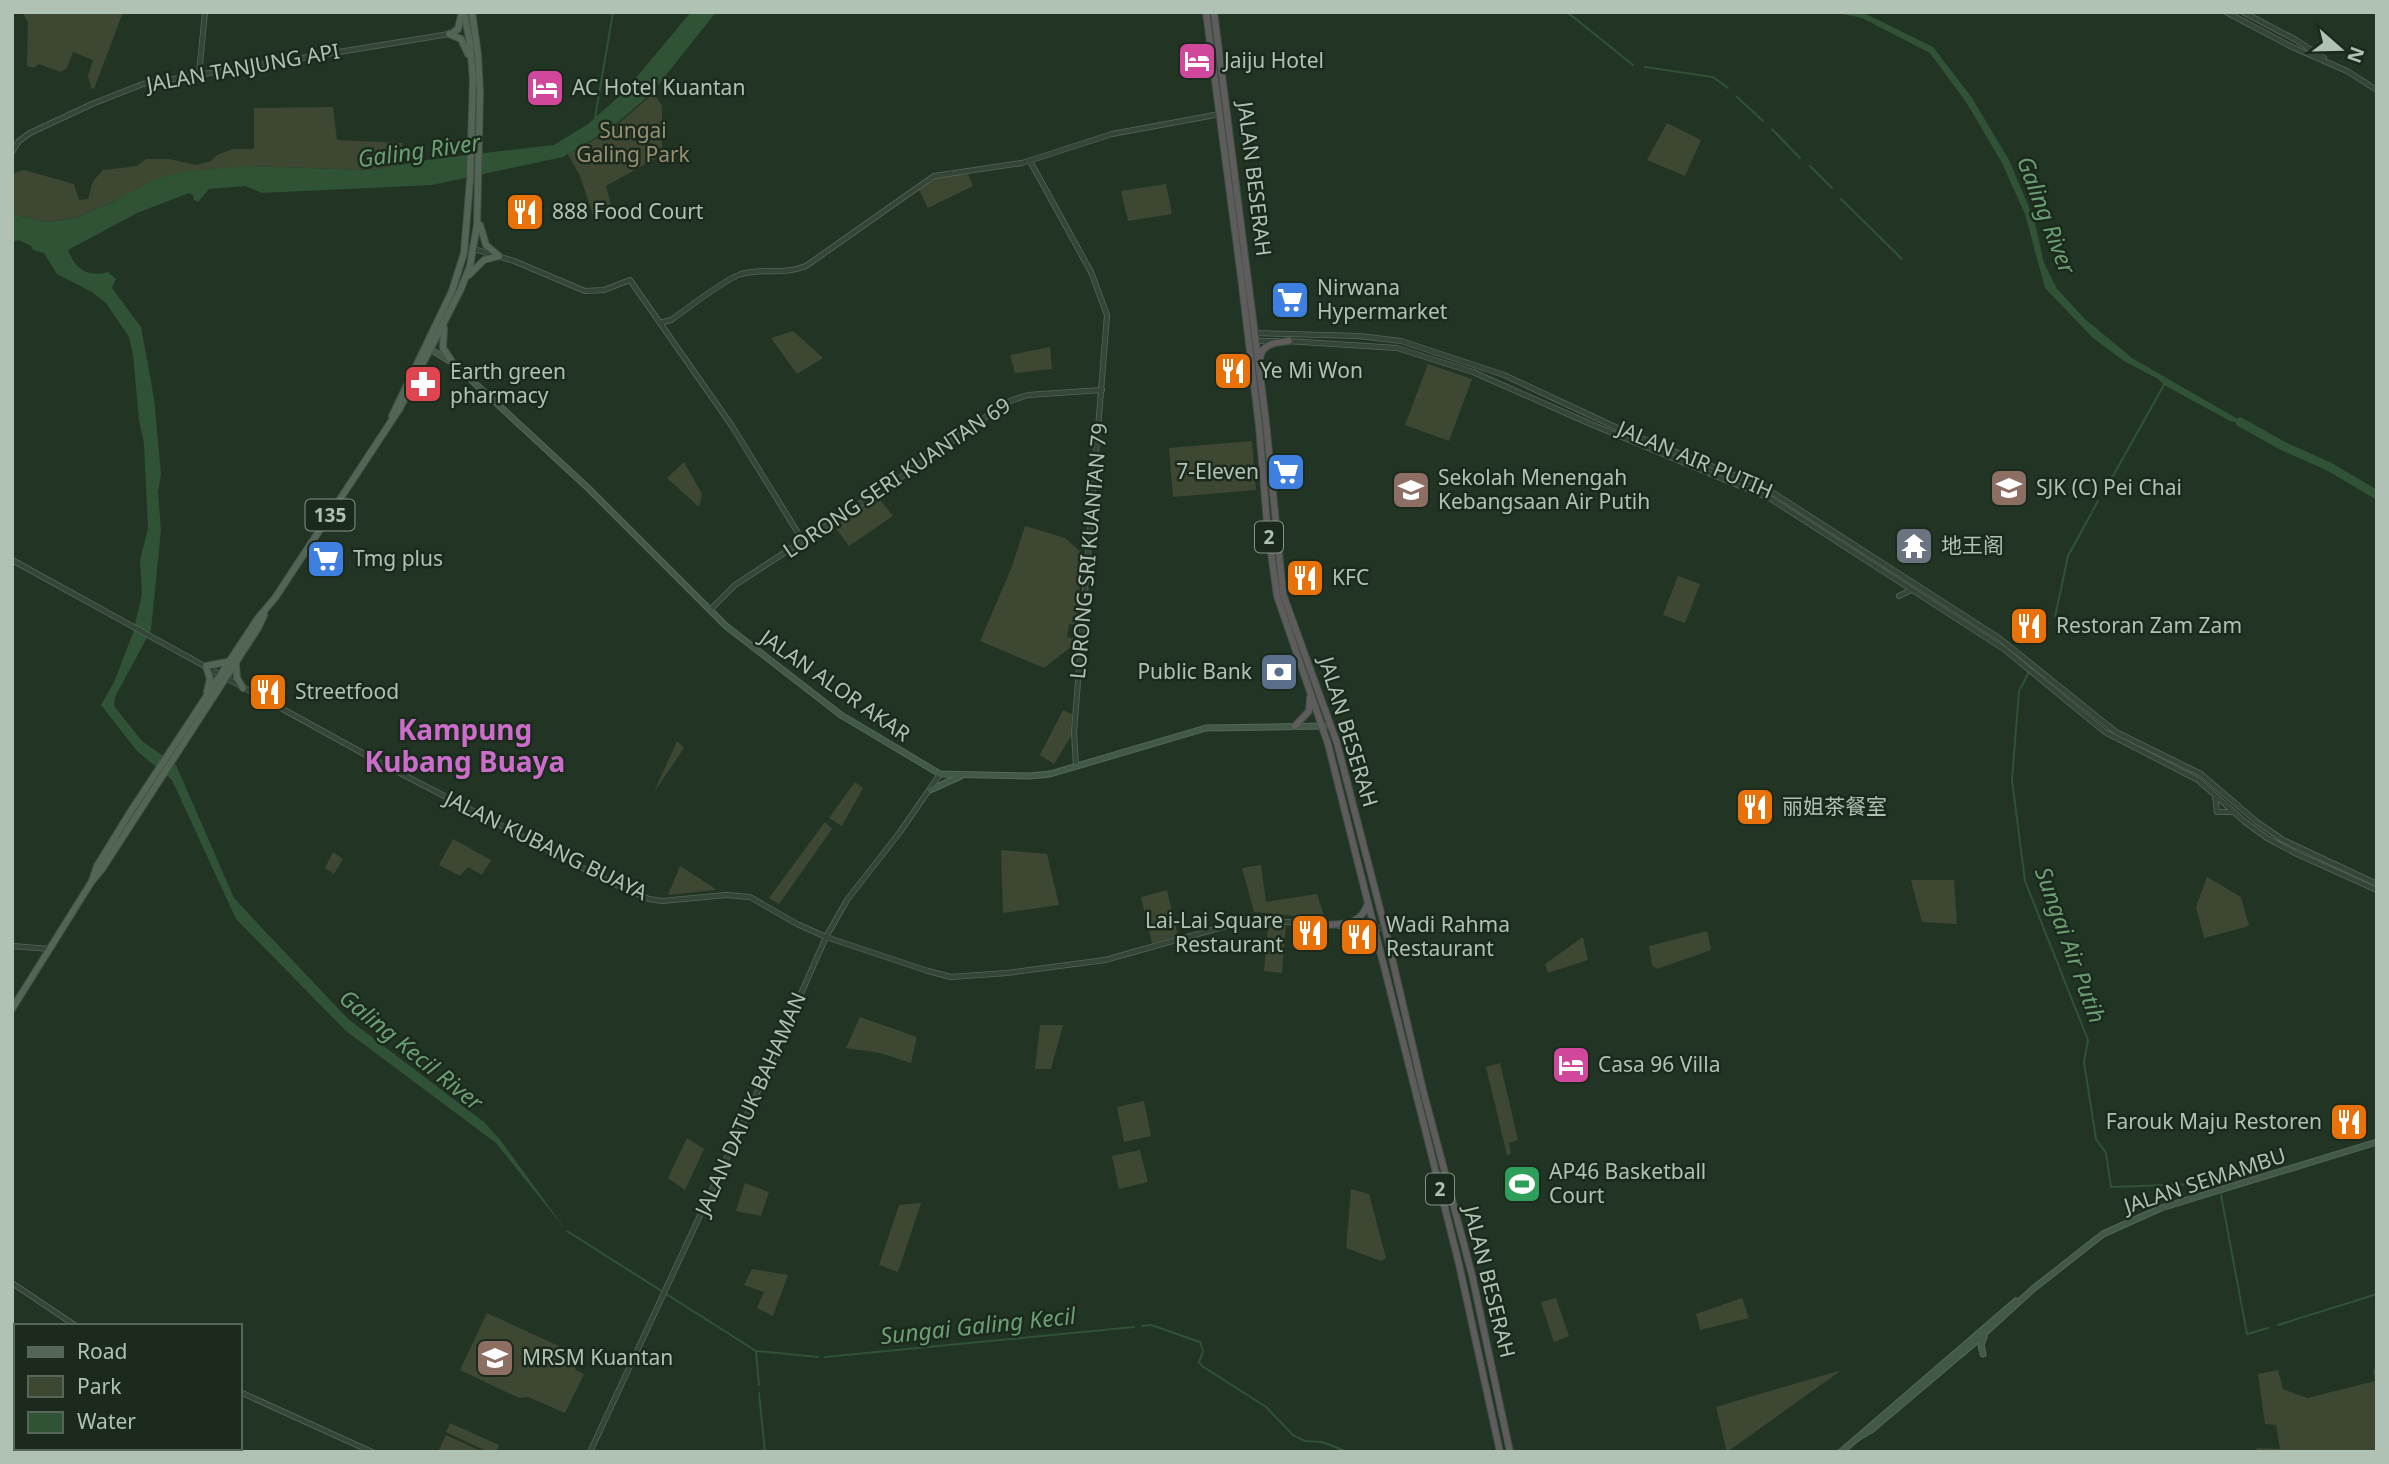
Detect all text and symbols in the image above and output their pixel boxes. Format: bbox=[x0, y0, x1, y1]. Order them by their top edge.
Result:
north arrow bbox=[2305, 14, 2375, 84]
street label: JALAN TANJUNG API bbox=[142, 36, 342, 98]
hotel icon: Jaiju Hotel bbox=[1176, 40, 1218, 82]
text: N bbox=[2341, 43, 2371, 67]
place label: Jaiju Hotel bbox=[1222, 46, 1324, 74]
hotel icon: AC Hotel Kuantan bbox=[524, 67, 566, 109]
place label: AC Hotel Kuantan bbox=[572, 73, 745, 101]
street label: JALAN BESERAH bbox=[1231, 98, 1278, 258]
park label: Sungai Galing Park bbox=[576, 116, 691, 168]
water label: Galing River bbox=[355, 125, 483, 174]
water label: Galing River bbox=[2010, 151, 2084, 279]
restaurant icon: 888 Food Court bbox=[504, 191, 546, 233]
place label: 888 Food Court bbox=[552, 197, 704, 225]
place label: Nirwana Hypermarket bbox=[1317, 273, 1448, 325]
supermarket icon: Nirwana Hypermarket bbox=[1269, 279, 1311, 321]
restaurant icon: Ye Mi Won bbox=[1212, 350, 1254, 392]
place label: Ye Mi Won bbox=[1260, 356, 1363, 384]
place label: Earth green pharmacy bbox=[450, 357, 566, 409]
pharmacy icon: Earth green pharmacy bbox=[402, 363, 444, 405]
street label: LORONG SERI KUANTAN 69 bbox=[777, 390, 1016, 564]
street label: JALAN AIR PUTIH bbox=[1611, 413, 1777, 504]
street label: LORONG SRI KUANTAN 79 bbox=[1063, 422, 1113, 680]
supermarket icon: 7-Eleven bbox=[1265, 451, 1307, 493]
place label: 7-Eleven bbox=[1176, 457, 1259, 485]
place label: Sekolah Menengah Kebangsaan Air Putih bbox=[1438, 463, 1650, 515]
school or university icon: SJK (C) Pei Chai bbox=[1988, 467, 2030, 509]
school or university icon: Sekolah Menengah Kebangsaan Air Putih bbox=[1390, 469, 1432, 511]
place label: SJK (C) Pei Chai bbox=[2036, 473, 2182, 501]
road number: 135 bbox=[306, 500, 354, 530]
road number: 2 bbox=[1255, 522, 1283, 552]
temple icon: 地王阁 bbox=[1893, 525, 1935, 567]
place label: 地王阁 bbox=[1941, 531, 2004, 559]
supermarket icon: Tmg plus bbox=[305, 538, 347, 580]
place label: Tmg plus bbox=[353, 544, 443, 572]
restaurant icon: KFC bbox=[1284, 557, 1326, 599]
place label: KFC bbox=[1332, 563, 1369, 591]
restaurant icon: Restoran Zam Zam bbox=[2008, 605, 2050, 647]
place label: Restoran Zam Zam bbox=[2056, 611, 2242, 639]
street label: JALAN ALOR AKAR bbox=[753, 622, 916, 747]
bank icon: Public Bank bbox=[1258, 651, 1300, 693]
street label: JALAN BESERAH bbox=[1312, 651, 1385, 810]
place label: Public Bank bbox=[1137, 657, 1253, 685]
restaurant icon: Streetfood bbox=[247, 671, 289, 713]
place label: Streetfood bbox=[295, 677, 399, 705]
district label: Kampung Kubang Buaya bbox=[365, 710, 565, 780]
street label: JALAN KUBANG BUAYA bbox=[439, 783, 653, 907]
restaurant icon: 丽姐茶餐室 bbox=[1734, 786, 1776, 828]
place label: 丽姐茶餐室 bbox=[1782, 792, 1887, 820]
water label: Sungai Air Putih bbox=[2028, 862, 2114, 1027]
place label: Lai-Lai Square Restaurant bbox=[1145, 906, 1283, 958]
place label: Wadi Rahma Restaurant bbox=[1386, 910, 1510, 962]
restaurant icon: Lai-Lai Square Restaurant bbox=[1289, 912, 1331, 954]
restaurant icon: Wadi Rahma Restaurant bbox=[1338, 916, 1380, 958]
water label: Galing Kecil River bbox=[333, 981, 491, 1118]
street label: JALAN DATUK BAHAMAN bbox=[687, 987, 812, 1222]
hotel icon: Casa 96 Villa bbox=[1550, 1044, 1592, 1086]
place label: Casa 96 Villa bbox=[1598, 1050, 1720, 1078]
restaurant icon: Farouk Maju Restoren bbox=[2328, 1101, 2370, 1143]
place label: Farouk Maju Restoren bbox=[2106, 1107, 2322, 1135]
street label: JALAN SEMAMBU bbox=[2118, 1141, 2289, 1220]
place label: AP46 Basketball Court bbox=[1549, 1157, 1706, 1209]
sports icon: AP46 Basketball Court bbox=[1501, 1163, 1543, 1205]
road number: 2 bbox=[1426, 1174, 1454, 1204]
street label: JALAN BESERAH bbox=[1457, 1201, 1522, 1361]
water label: Sungai Galing Kecil bbox=[879, 1299, 1078, 1351]
legend bbox=[14, 1324, 242, 1450]
text: Road bbox=[77, 1337, 127, 1365]
school or university icon: MRSM Kuantan bbox=[474, 1337, 516, 1379]
place label: MRSM Kuantan bbox=[522, 1343, 673, 1371]
text: Park bbox=[77, 1372, 122, 1400]
text: Water bbox=[77, 1407, 136, 1435]

